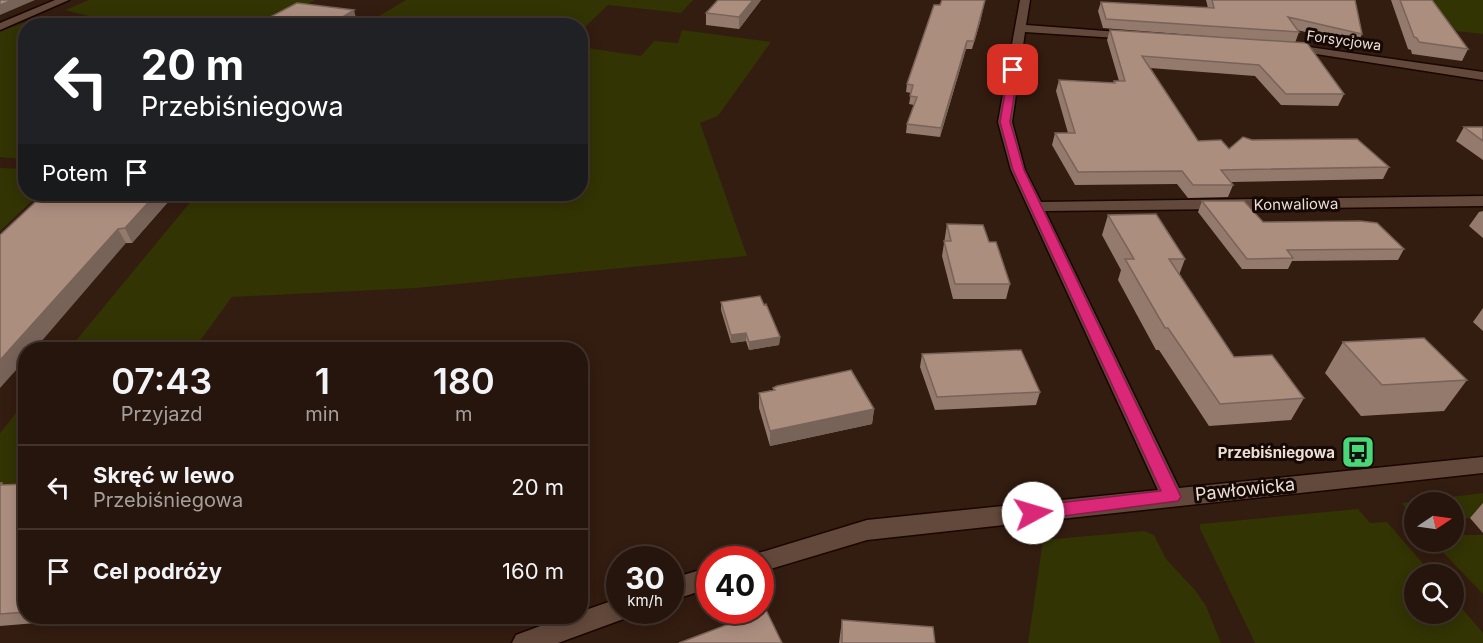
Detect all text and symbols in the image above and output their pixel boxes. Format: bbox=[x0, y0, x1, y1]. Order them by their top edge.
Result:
street label: Forsycjowa bbox=[1306, 26, 1382, 54]
text: 20 m bbox=[141, 39, 244, 90]
icon: left bbox=[42, 42, 120, 120]
pin bbox=[987, 44, 1038, 95]
icon: arrive bbox=[996, 53, 1029, 86]
text: Przebiśniegowa bbox=[141, 90, 344, 123]
icon: arrive bbox=[120, 156, 153, 189]
text: Potem bbox=[42, 160, 108, 186]
street label: Konwaliowa bbox=[1253, 194, 1339, 214]
text: 07:43 bbox=[111, 359, 212, 403]
text: 1 bbox=[315, 359, 330, 403]
text: 180 bbox=[433, 359, 495, 403]
text: Przyjazd bbox=[121, 402, 203, 426]
text: min bbox=[305, 402, 340, 426]
text: m bbox=[455, 402, 473, 426]
bus stop icon: Przebiśniegowa bbox=[1340, 434, 1376, 470]
place label: Przebiśniegowa bbox=[1218, 443, 1335, 462]
text: Skręć w lewo bbox=[93, 462, 234, 488]
icon: left bbox=[42, 471, 75, 504]
street label: Pawłowicka bbox=[1194, 473, 1296, 505]
text: 20 m bbox=[511, 474, 564, 500]
position arrow bbox=[1001, 481, 1065, 545]
text: Przebiśniegowa bbox=[93, 488, 243, 512]
north arrow bbox=[1404, 492, 1464, 552]
map controls bbox=[1404, 492, 1464, 624]
speed limit sign: 40 bbox=[696, 546, 774, 624]
icon: arrive bbox=[42, 555, 75, 588]
text: Cel podróży bbox=[93, 558, 222, 584]
text: 160 m bbox=[502, 558, 564, 584]
text: 30 bbox=[625, 560, 665, 596]
button: search bbox=[1404, 564, 1464, 624]
text: km/h bbox=[627, 591, 663, 610]

